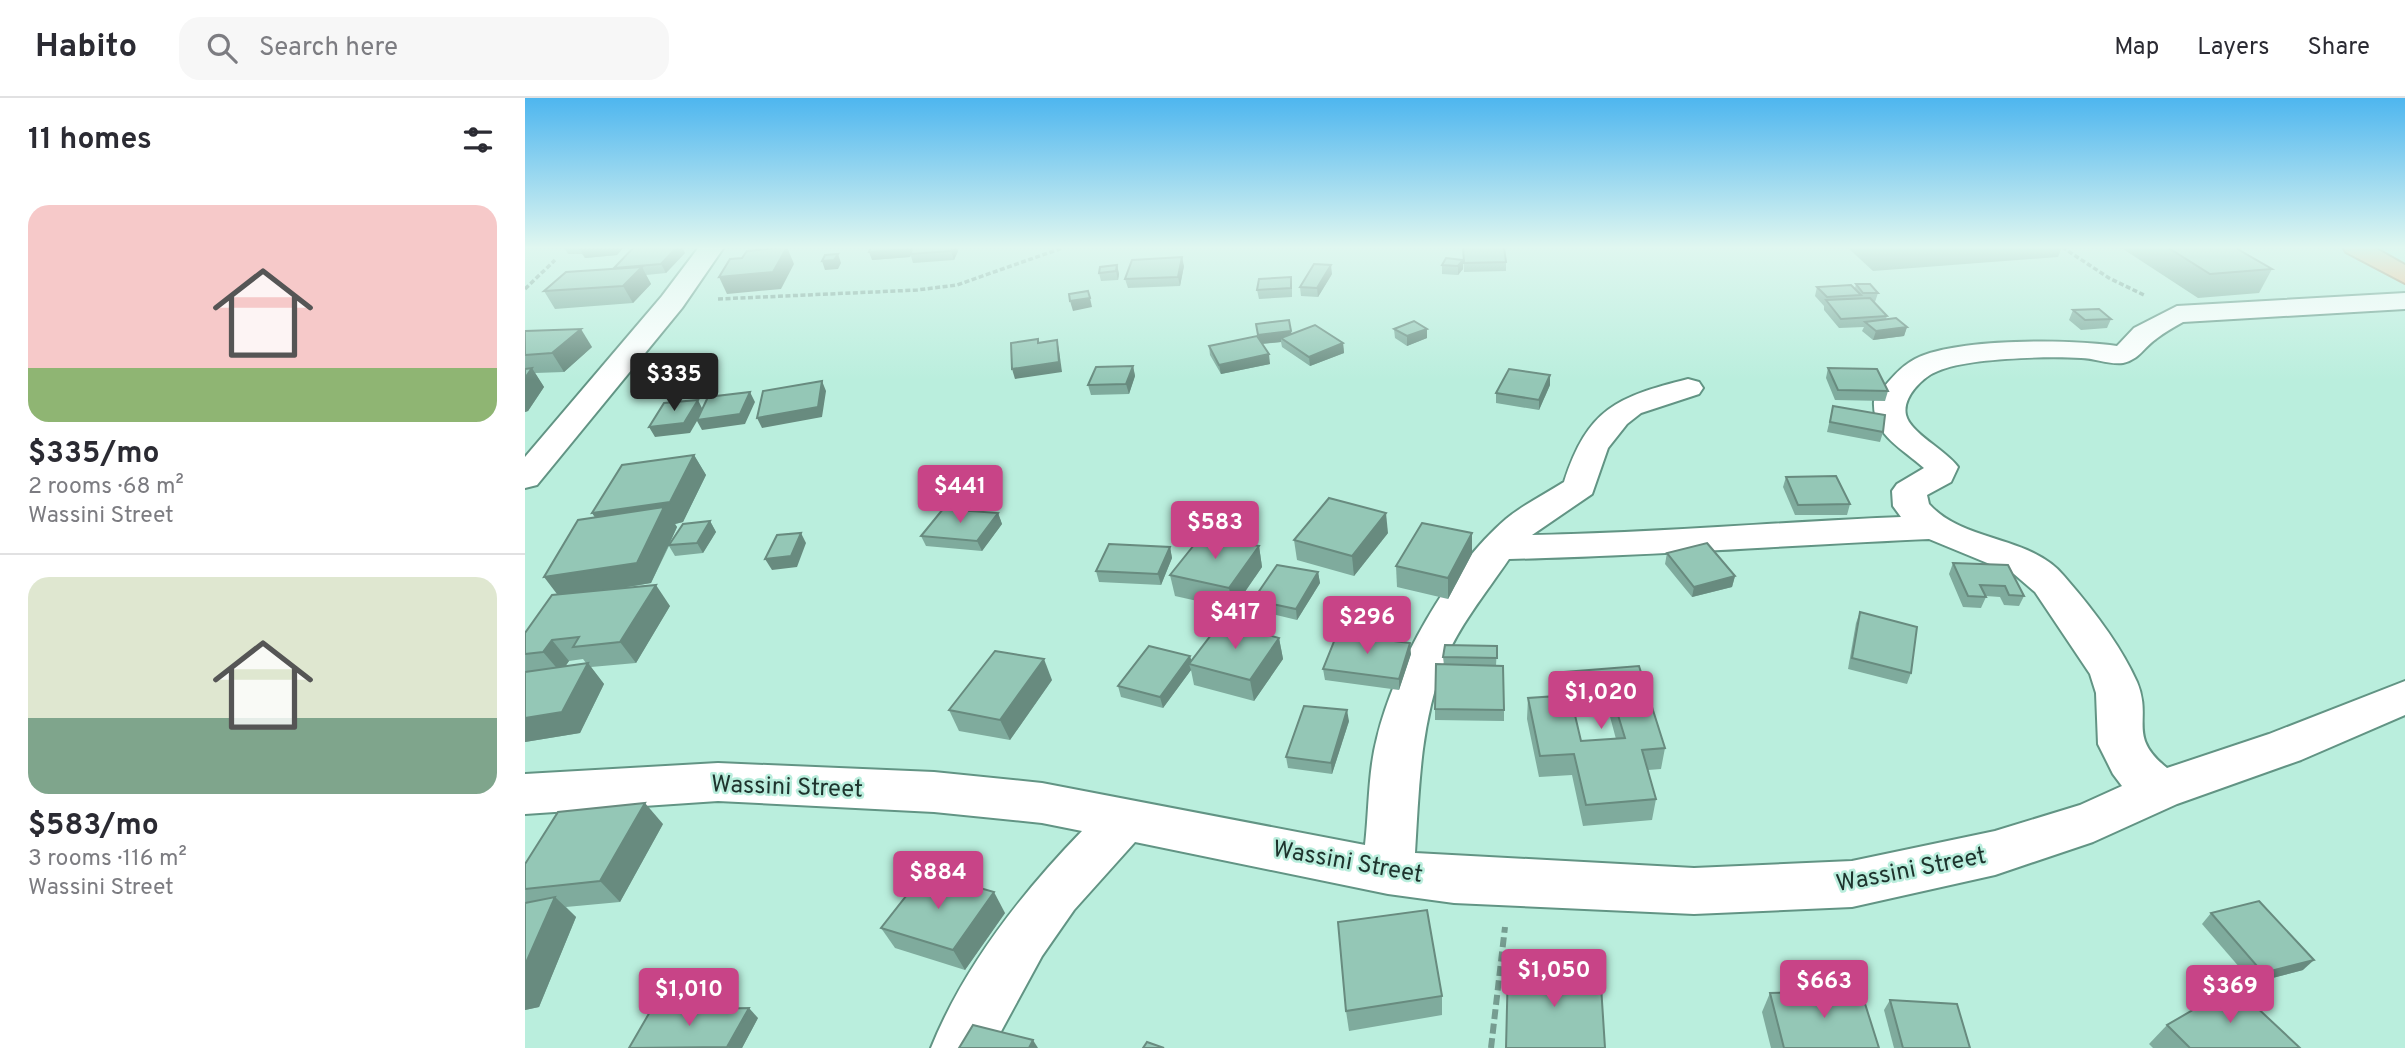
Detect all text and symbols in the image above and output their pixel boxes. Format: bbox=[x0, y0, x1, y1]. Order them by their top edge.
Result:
search box bbox=[179, 17, 669, 80]
text: Habito bbox=[35, 27, 137, 69]
icon: search bbox=[203, 29, 241, 67]
text: Search here bbox=[259, 32, 398, 65]
text: Map bbox=[2114, 33, 2159, 63]
text: Layers bbox=[2197, 33, 2269, 63]
text: Share bbox=[2307, 33, 2370, 63]
icon: filters bbox=[459, 121, 497, 159]
text: 11 homes bbox=[28, 122, 152, 159]
icon: home bbox=[200, 250, 326, 376]
pin: $335 bbox=[633, 354, 715, 413]
text: $335 bbox=[646, 361, 702, 390]
text: $335/mo bbox=[28, 436, 160, 473]
pin: $441 bbox=[919, 466, 1001, 525]
text: 2 rooms · 68 m² bbox=[28, 473, 184, 502]
text: $441 bbox=[934, 473, 986, 502]
text: Wassini Street bbox=[28, 502, 174, 531]
pin: $583 bbox=[1174, 502, 1256, 561]
text: $583 bbox=[1187, 509, 1243, 538]
pin: $417 bbox=[1194, 592, 1276, 651]
pin: $296 bbox=[1326, 596, 1408, 656]
text: $417 bbox=[1210, 599, 1260, 628]
text: $296 bbox=[1339, 604, 1395, 633]
icon: home bbox=[200, 622, 326, 748]
pin: $1,020 bbox=[1544, 672, 1658, 731]
text: $1,020 bbox=[1564, 679, 1638, 708]
street label: Wassini Street bbox=[710, 770, 863, 806]
text: $583/mo bbox=[28, 808, 159, 845]
street label: Wassini Street bbox=[1270, 835, 1425, 891]
street label: Wassini Street bbox=[1834, 842, 1989, 900]
text: 3 rooms · 116 m² bbox=[28, 845, 187, 874]
pin: $884 bbox=[897, 852, 979, 911]
text: $884 bbox=[909, 859, 967, 888]
text: Wassini Street bbox=[28, 874, 174, 903]
pin: $1,050 bbox=[1497, 950, 1611, 1009]
text: $1,050 bbox=[1517, 957, 1591, 986]
pin: $663 bbox=[1783, 960, 1865, 1020]
pin: $369 bbox=[2189, 965, 2271, 1025]
pin: $1,010 bbox=[632, 968, 746, 1028]
text: $663 bbox=[1796, 968, 1852, 997]
text: $369 bbox=[2202, 973, 2258, 1002]
text: $1,010 bbox=[655, 976, 723, 1005]

